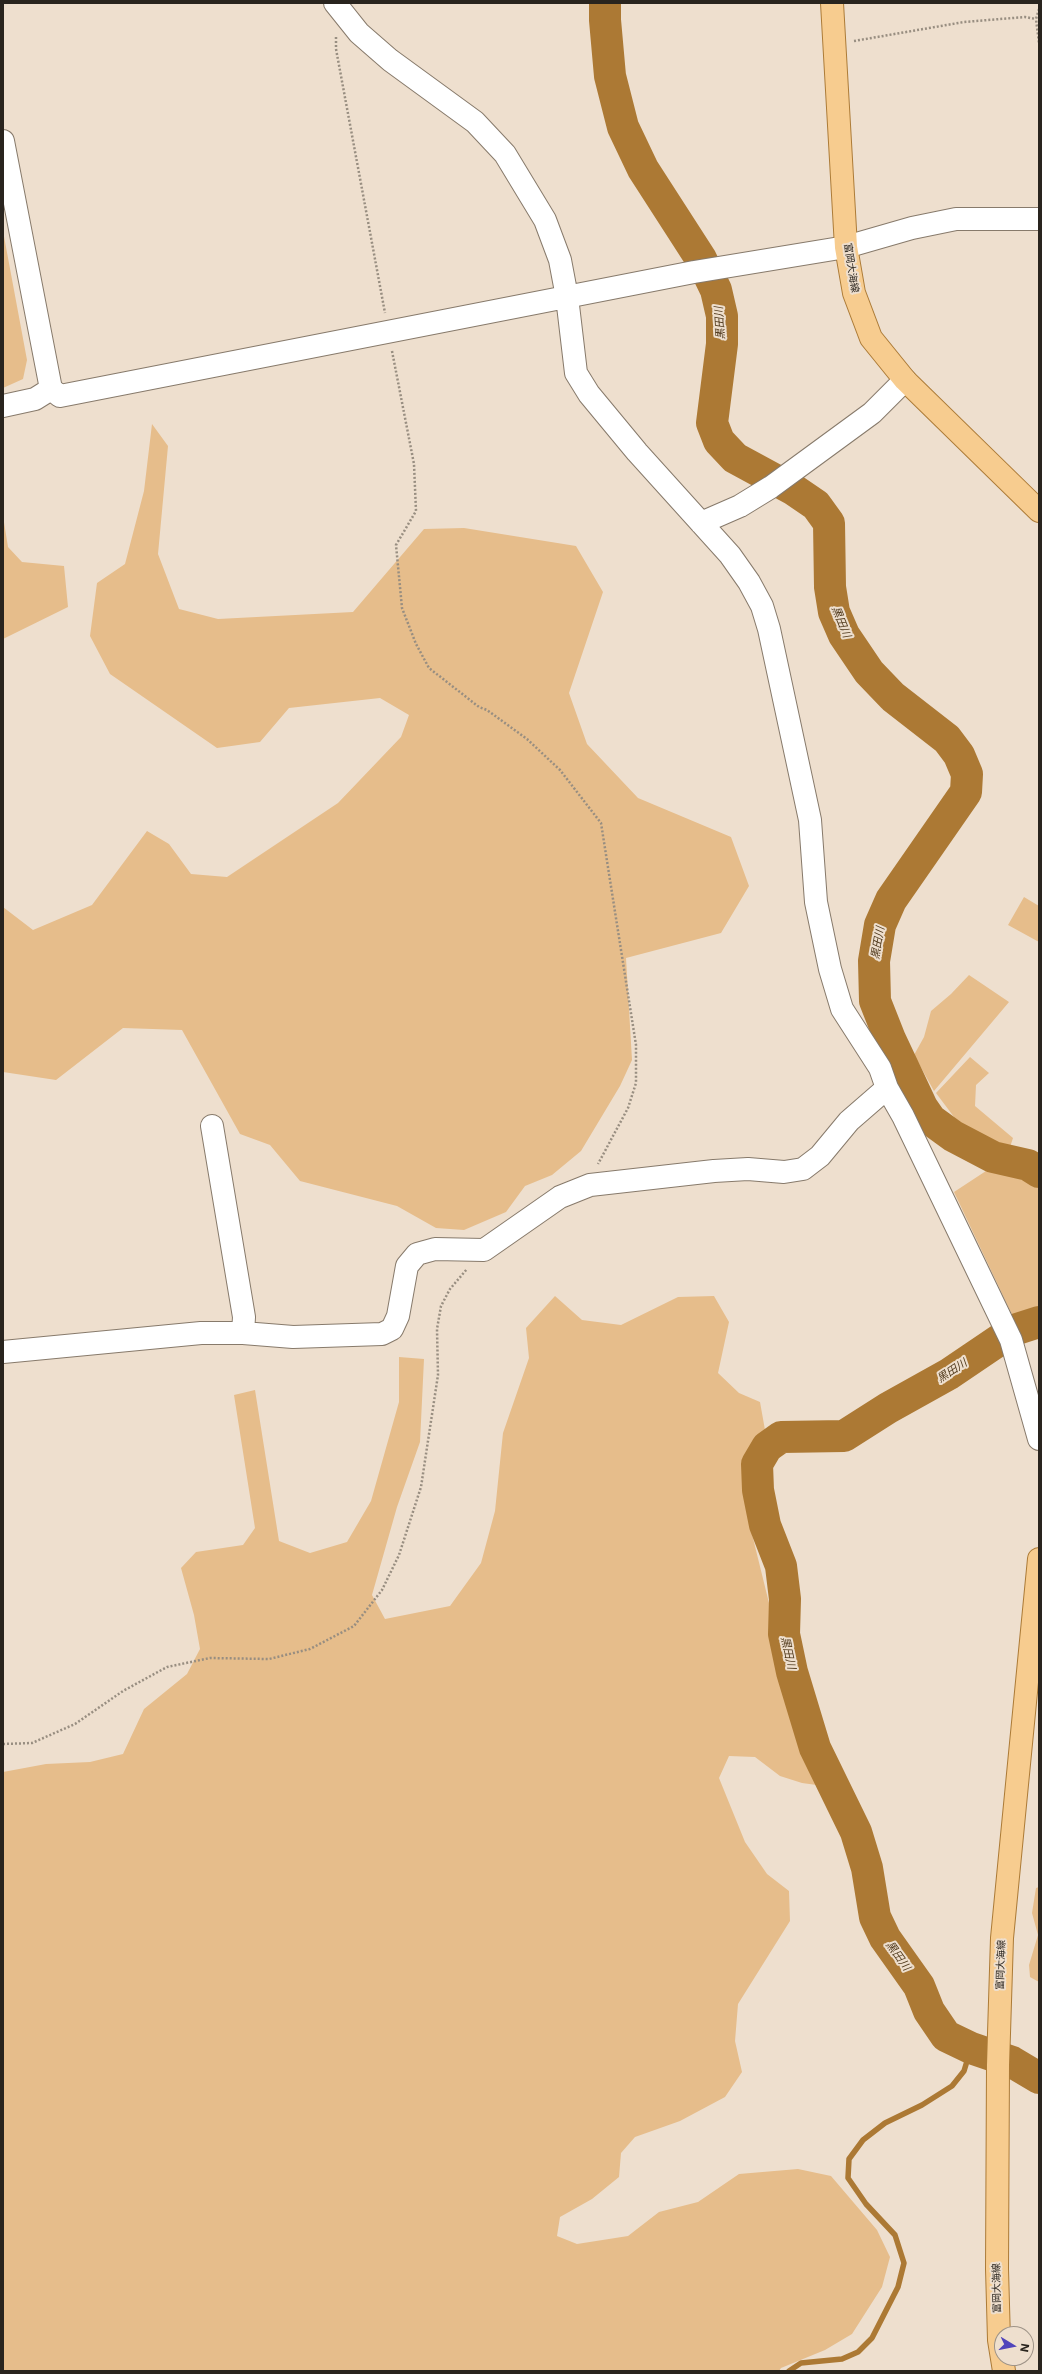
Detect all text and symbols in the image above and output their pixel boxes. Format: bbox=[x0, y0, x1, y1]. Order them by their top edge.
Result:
street label: 富岡大海線 bbox=[841, 242, 861, 294]
water label: 黒田川 bbox=[712, 306, 728, 340]
water label: 黒田川 bbox=[829, 604, 853, 640]
water label: 黒田川 bbox=[869, 926, 887, 960]
water label: 黒田川 bbox=[935, 1356, 969, 1386]
water label: 黒田川 bbox=[778, 1635, 798, 1671]
water label: 黒田川 bbox=[883, 1939, 913, 1973]
street label: 富岡大海線 bbox=[994, 1940, 1008, 1990]
street label: 富岡大海線 bbox=[991, 2263, 1003, 2313]
north arrow bbox=[994, 2326, 1034, 2366]
text: N bbox=[1017, 2343, 1032, 2353]

